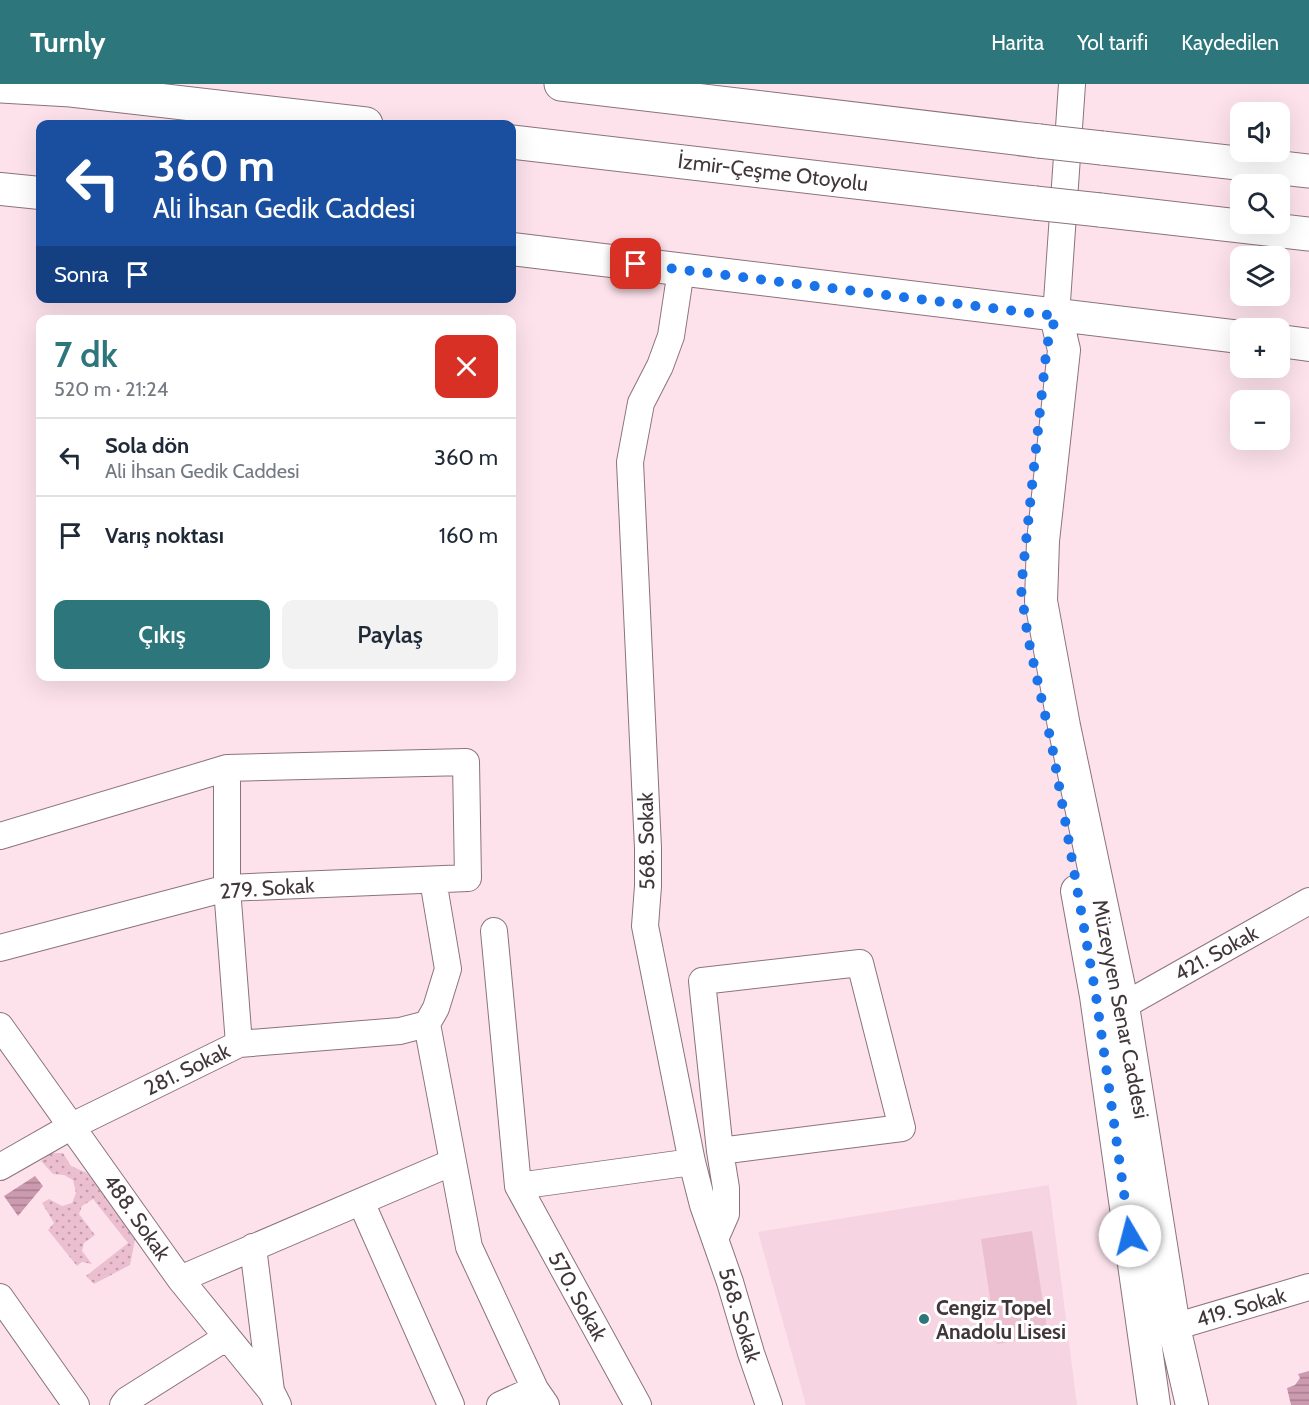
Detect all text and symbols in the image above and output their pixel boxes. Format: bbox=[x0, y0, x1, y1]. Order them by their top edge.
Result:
text: Turnly bbox=[30, 25, 106, 59]
text: Harita bbox=[991, 30, 1044, 55]
text: Yol tarifi bbox=[1077, 30, 1148, 55]
text: Kaydedilen bbox=[1181, 30, 1279, 55]
map controls bbox=[1230, 102, 1290, 450]
button: sound bbox=[1230, 102, 1290, 162]
text: 360 m bbox=[153, 140, 275, 192]
icon: left bbox=[54, 144, 132, 222]
street label: İzmir-Çeşme Otoyolu bbox=[676, 148, 870, 196]
button: search bbox=[1230, 174, 1290, 234]
text: Ali İhsan Gedik Caddesi bbox=[153, 192, 415, 225]
pin bbox=[610, 238, 661, 289]
button: layers bbox=[1230, 246, 1290, 306]
icon: arrive bbox=[619, 247, 652, 280]
icon: arrive bbox=[121, 258, 154, 291]
text: Sonra bbox=[54, 261, 109, 288]
button: + bbox=[1230, 318, 1290, 378]
text: 7 dk bbox=[54, 332, 118, 376]
button: close bbox=[435, 335, 498, 398]
text: 520 m · 21:24 bbox=[54, 377, 168, 401]
button: − bbox=[1230, 390, 1290, 450]
text: Sola dön bbox=[105, 432, 189, 459]
icon: left bbox=[54, 441, 87, 474]
text: 360 m bbox=[434, 444, 498, 471]
text: Ali İhsan Gedik Caddesi bbox=[105, 459, 299, 483]
icon: arrive bbox=[54, 519, 87, 552]
text: Varış noktası bbox=[105, 522, 224, 549]
text: 160 m bbox=[439, 522, 498, 549]
button: Çıkış bbox=[54, 600, 270, 669]
button: Paylaş bbox=[282, 600, 498, 669]
street label: 568. Sokak bbox=[633, 791, 659, 890]
street label: 279. Sokak bbox=[219, 872, 316, 904]
street label: Müzeyyen Senar Caddesi bbox=[1087, 897, 1155, 1121]
street label: 421. Sokak bbox=[1170, 920, 1263, 986]
street label: 281. Sokak bbox=[140, 1037, 234, 1100]
street label: 488. Sokak bbox=[98, 1169, 176, 1265]
position arrow bbox=[1098, 1204, 1162, 1268]
street label: 570. Sokak bbox=[543, 1247, 613, 1345]
street label: 568. Sokak bbox=[714, 1265, 766, 1366]
street label: 419. Sokak bbox=[1193, 1282, 1289, 1332]
place label: Cengiz Topel Anadolu Lisesi bbox=[936, 1295, 1066, 1344]
marker: Cengiz Topel Anadolu Lisesi bbox=[917, 1312, 931, 1326]

